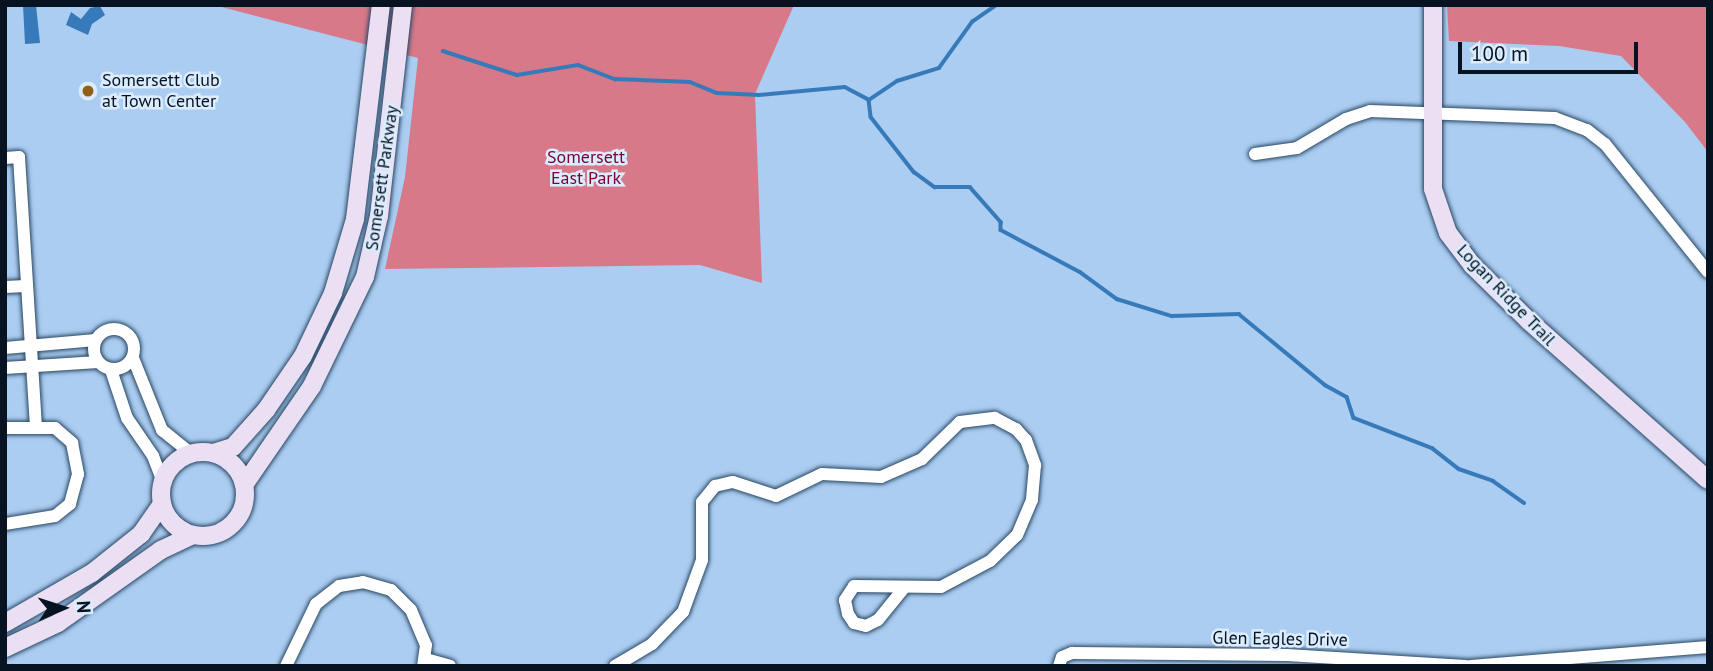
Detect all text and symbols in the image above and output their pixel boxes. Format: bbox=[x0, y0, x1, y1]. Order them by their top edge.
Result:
scale bar bbox=[1461, 28, 1641, 72]
text: 100 m bbox=[1471, 40, 1528, 67]
place label: Somersett Club at Town Center bbox=[102, 70, 220, 112]
marker: Somersett Club at Town Center bbox=[80, 83, 96, 99]
street label: Somersett Parkway bbox=[361, 104, 403, 252]
park label: Somersett East Park bbox=[547, 147, 625, 190]
street label: Logan Ridge Trail bbox=[1452, 240, 1560, 350]
north arrow bbox=[28, 573, 98, 643]
text: N bbox=[72, 600, 96, 614]
street label: Glen Eagles Drive bbox=[1212, 627, 1348, 651]

